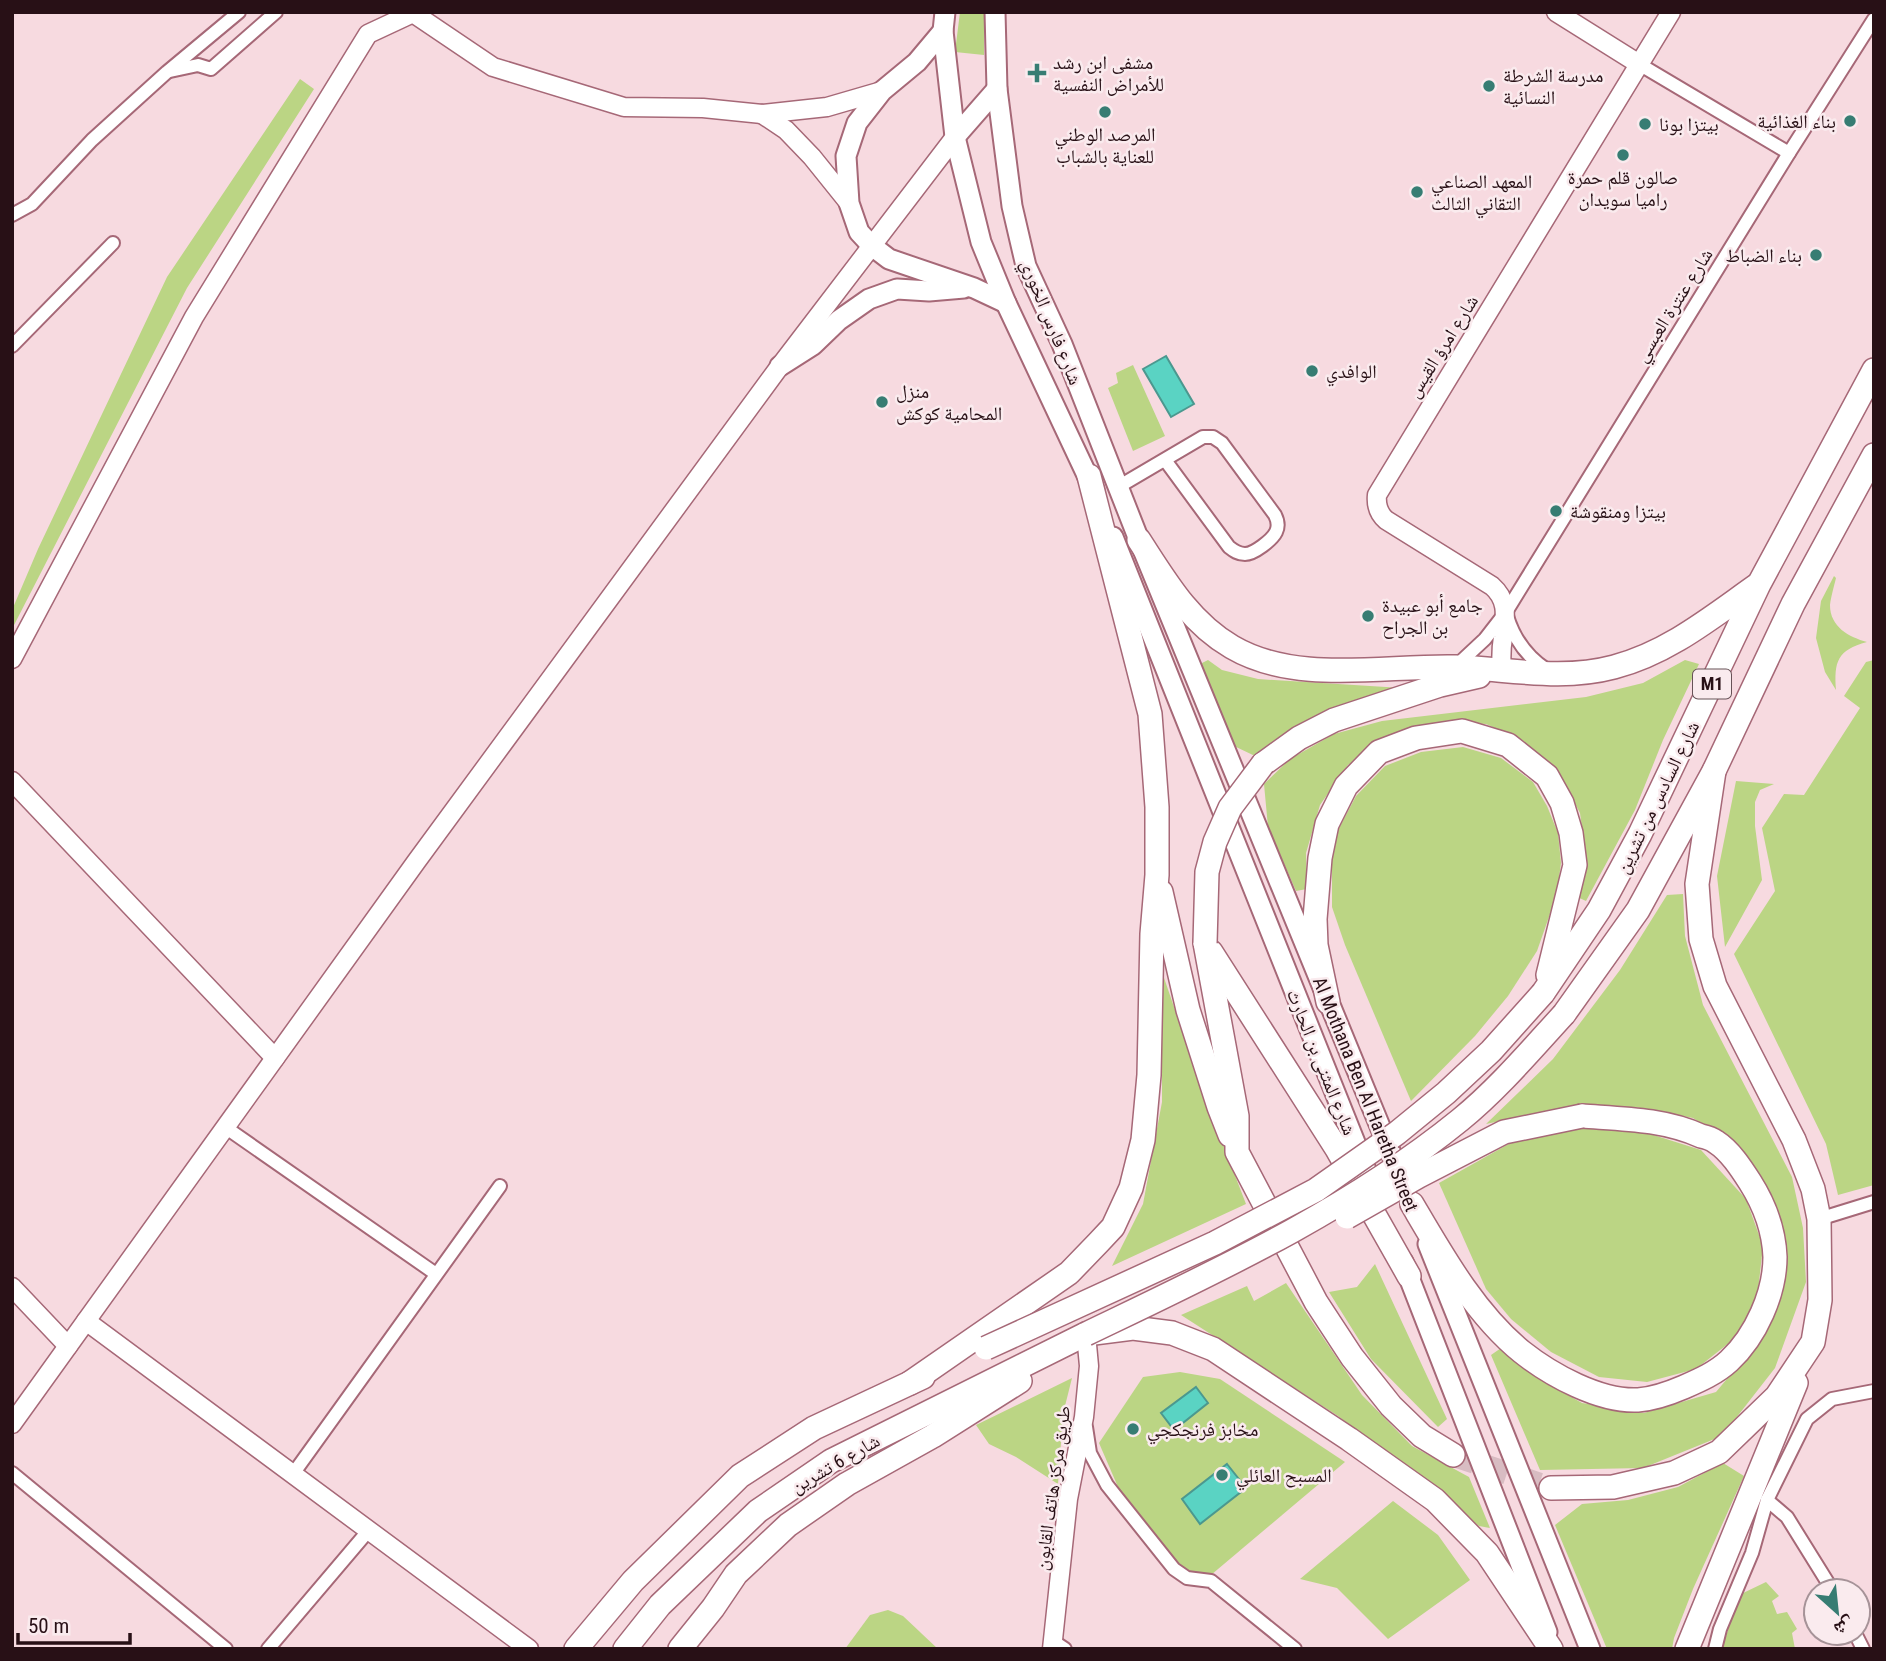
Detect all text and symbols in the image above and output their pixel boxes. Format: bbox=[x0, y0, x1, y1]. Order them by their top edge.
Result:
place label: مشفى ابن رشد للأمراض النفسية bbox=[1053, 51, 1164, 96]
marker: مشفى ابن رشد للأمراض النفسية bbox=[1027, 63, 1047, 83]
place label: مدرسة الشرطة النسائية bbox=[1503, 64, 1603, 109]
marker: مدرسة الشرطة النسائية bbox=[1481, 78, 1497, 94]
marker: المرصد الوطني للعناية بالشباب bbox=[1097, 104, 1113, 120]
place label: بناء الغذائية bbox=[1757, 110, 1836, 133]
place label: بيتزا بونا bbox=[1659, 113, 1719, 136]
marker: بناء الغذائية bbox=[1842, 113, 1858, 129]
marker: بيتزا بونا bbox=[1637, 116, 1653, 132]
place label: المرصد الوطني للعناية بالشباب bbox=[1055, 123, 1155, 168]
marker: صالون قلم حمرة راميا سويدان bbox=[1615, 147, 1631, 163]
place label: صالون قلم حمرة راميا سويدان bbox=[1568, 166, 1678, 211]
place label: المعهد الصناعي التقاني الثالث bbox=[1431, 170, 1532, 219]
marker: المعهد الصناعي التقاني الثالث bbox=[1409, 184, 1425, 200]
street label: شارع عنترة العبسي bbox=[1629, 244, 1721, 368]
place label: بناء الضباط bbox=[1725, 244, 1802, 267]
marker: بناء الضباط bbox=[1808, 247, 1824, 263]
street label: شارع فارس الخوري bbox=[1012, 256, 1087, 390]
street label: شارع امرؤ القيس bbox=[1402, 291, 1483, 402]
place label: الوافدي bbox=[1326, 360, 1377, 387]
marker: الوافدي bbox=[1304, 363, 1320, 379]
place label: منزل المحامية كوكش bbox=[896, 380, 1002, 425]
marker: منزل المحامية كوكش bbox=[874, 394, 890, 410]
place label: بيتزا ومنقوشة bbox=[1570, 500, 1666, 523]
marker: بيتزا ومنقوشة bbox=[1548, 503, 1564, 519]
place label: جامع أبو عبيدة بن الجراح bbox=[1382, 594, 1483, 639]
marker: جامع أبو عبيدة بن الجراح bbox=[1360, 608, 1376, 624]
road number: M1 bbox=[1693, 670, 1731, 698]
street label: شارع السادس من تشرين bbox=[1611, 717, 1704, 877]
street label: Al Mothana Ben Al Haretha Street bbox=[1308, 974, 1423, 1215]
street label: شارع المثنى بن الحارث bbox=[1282, 986, 1361, 1139]
street label: طريق مركز هاتف القابون bbox=[1030, 1404, 1075, 1572]
place label: مخابز فرنجكجي bbox=[1147, 1418, 1258, 1445]
marker: مخابز فرنجكجي bbox=[1125, 1421, 1141, 1437]
street label: شارع 6 تشرين bbox=[787, 1429, 884, 1498]
place label: المسبح العائلي bbox=[1236, 1464, 1332, 1491]
marker: المسبح العائلي bbox=[1214, 1467, 1230, 1483]
north arrow bbox=[1802, 1577, 1872, 1647]
scale bar bbox=[18, 1602, 130, 1646]
text: ش bbox=[1830, 1612, 1859, 1642]
text: 50 m bbox=[28, 1614, 69, 1638]

